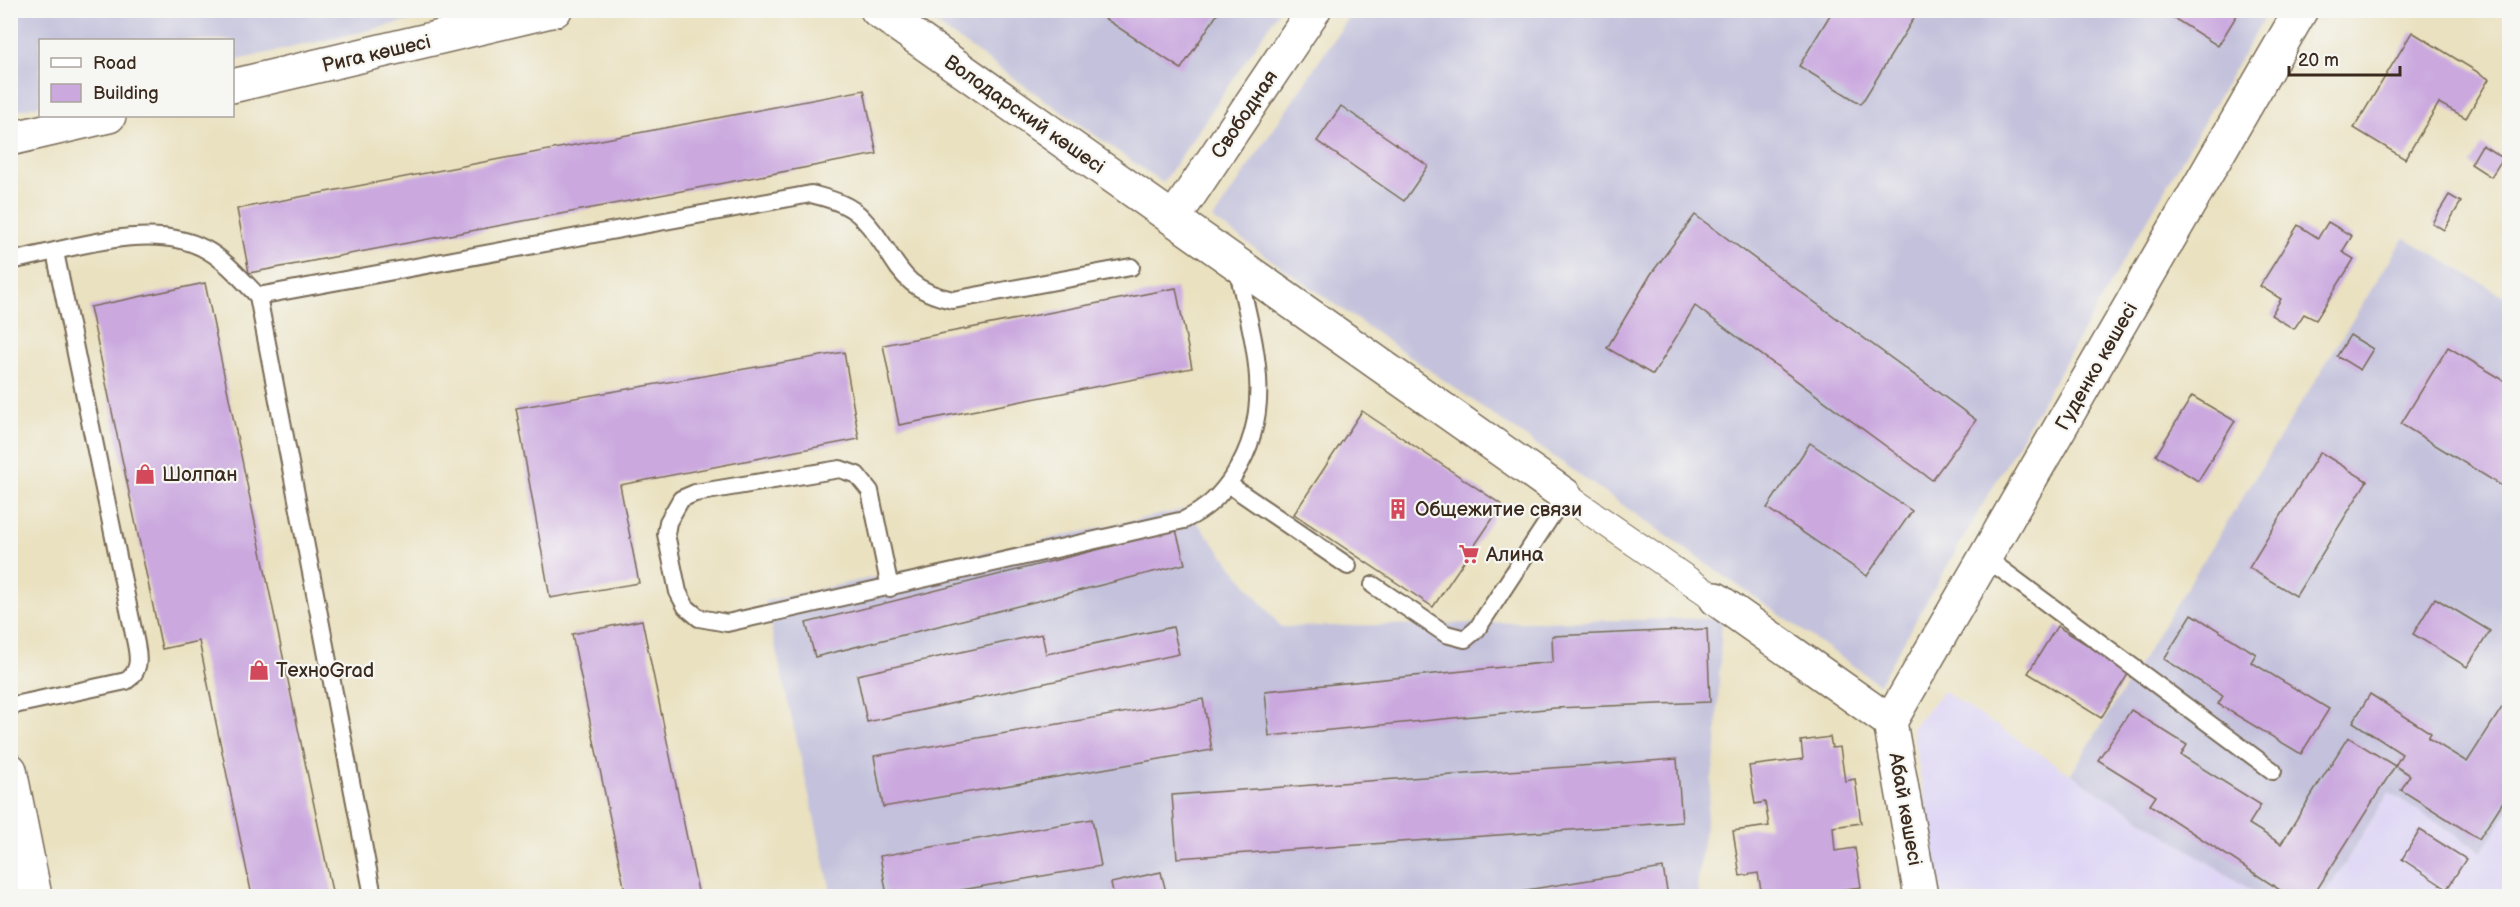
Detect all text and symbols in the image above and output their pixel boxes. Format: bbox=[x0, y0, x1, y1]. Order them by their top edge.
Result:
street label: Рига көшесі bbox=[319, 30, 433, 78]
legend bbox=[39, 39, 234, 117]
scale bar bbox=[2289, 39, 2400, 77]
street label: Володарский көшесі bbox=[939, 50, 1109, 179]
text: 20 m bbox=[2298, 50, 2339, 71]
text: Road bbox=[93, 53, 137, 74]
street label: Свободная bbox=[1206, 66, 1283, 163]
text: Building bbox=[93, 83, 159, 104]
street label: Гуденко көшесі bbox=[2051, 298, 2143, 435]
shop icon: Шолпан bbox=[133, 462, 157, 486]
place label: Шолпан bbox=[162, 463, 238, 487]
building icon: Общежитие связи bbox=[1386, 497, 1410, 521]
place label: Общежитие связи bbox=[1415, 498, 1582, 522]
supermarket icon: Алина bbox=[1457, 542, 1481, 566]
place label: Алина bbox=[1485, 543, 1544, 567]
shop icon: ТехноGrad bbox=[247, 658, 271, 682]
place label: ТехноGrad bbox=[276, 659, 374, 683]
street label: Абай көшесі bbox=[1883, 750, 1927, 868]

